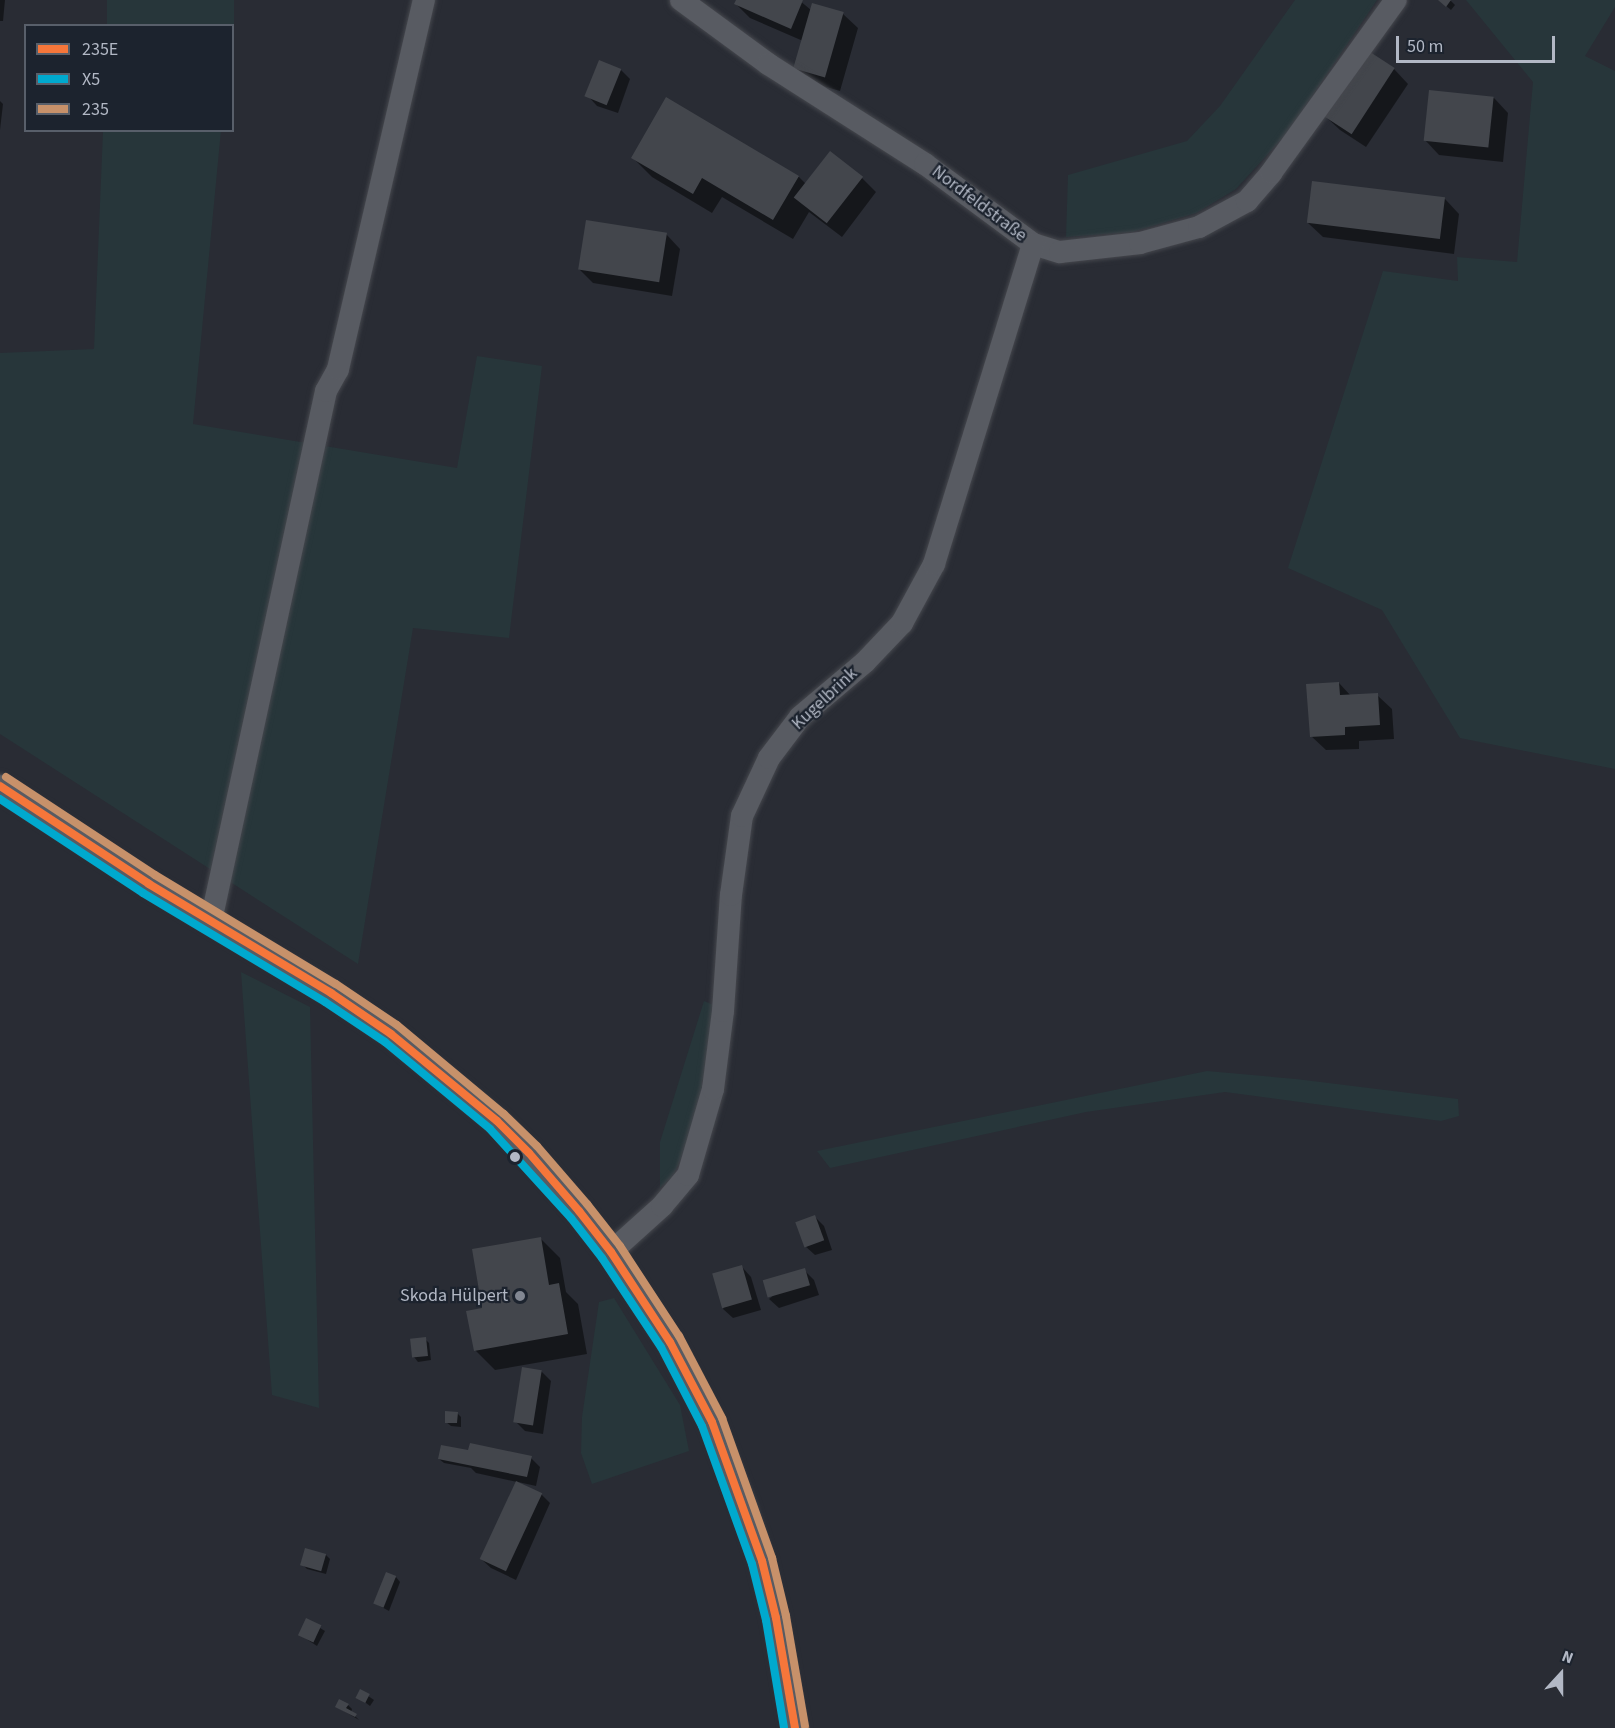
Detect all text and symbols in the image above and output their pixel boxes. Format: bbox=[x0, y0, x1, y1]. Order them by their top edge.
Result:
legend bbox=[24, 24, 234, 132]
scale bar bbox=[1399, 24, 1558, 62]
text: 50 m bbox=[1407, 34, 1443, 59]
text: 235E bbox=[82, 37, 118, 62]
text: X5 bbox=[82, 67, 100, 92]
text: 235 bbox=[82, 97, 109, 122]
street label: Nordfeldstraße bbox=[927, 161, 1031, 247]
street label: Kugelbrink bbox=[788, 663, 862, 735]
unlabelled marker bbox=[509, 1151, 521, 1163]
place label: Skoda Hülpert bbox=[400, 1285, 508, 1307]
marker: Skoda Hülpert bbox=[513, 1289, 527, 1303]
north arrow bbox=[1531, 1644, 1591, 1704]
text: N bbox=[1559, 1645, 1576, 1669]

